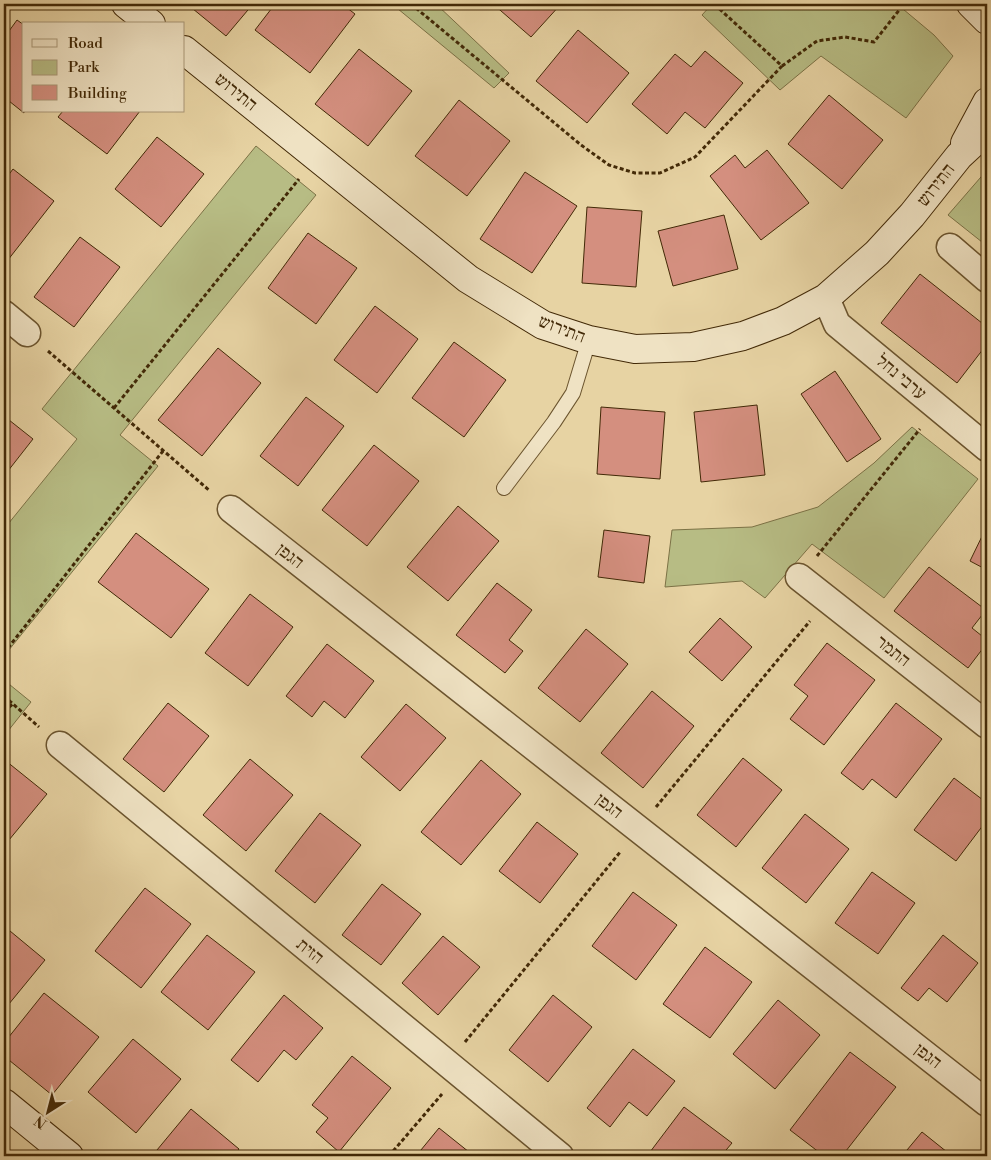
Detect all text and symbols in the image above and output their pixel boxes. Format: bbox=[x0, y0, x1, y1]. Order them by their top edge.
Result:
legend bbox=[22, 22, 185, 112]
text: Road bbox=[68, 34, 103, 53]
text: Park bbox=[68, 58, 100, 77]
street label: התירוש bbox=[210, 68, 262, 116]
text: Building bbox=[67, 84, 127, 103]
street label: התירוש bbox=[912, 159, 960, 211]
street label: התירוש bbox=[535, 310, 589, 348]
street label: ערבי נחל bbox=[871, 349, 931, 405]
street label: הגפן bbox=[272, 538, 308, 574]
street label: התמר bbox=[871, 630, 915, 672]
street label: הגפן bbox=[591, 788, 627, 824]
street label: הזית bbox=[291, 933, 329, 969]
street label: הגפן bbox=[910, 1038, 946, 1074]
north arrow bbox=[22, 1088, 72, 1138]
text: N bbox=[31, 1111, 51, 1132]

